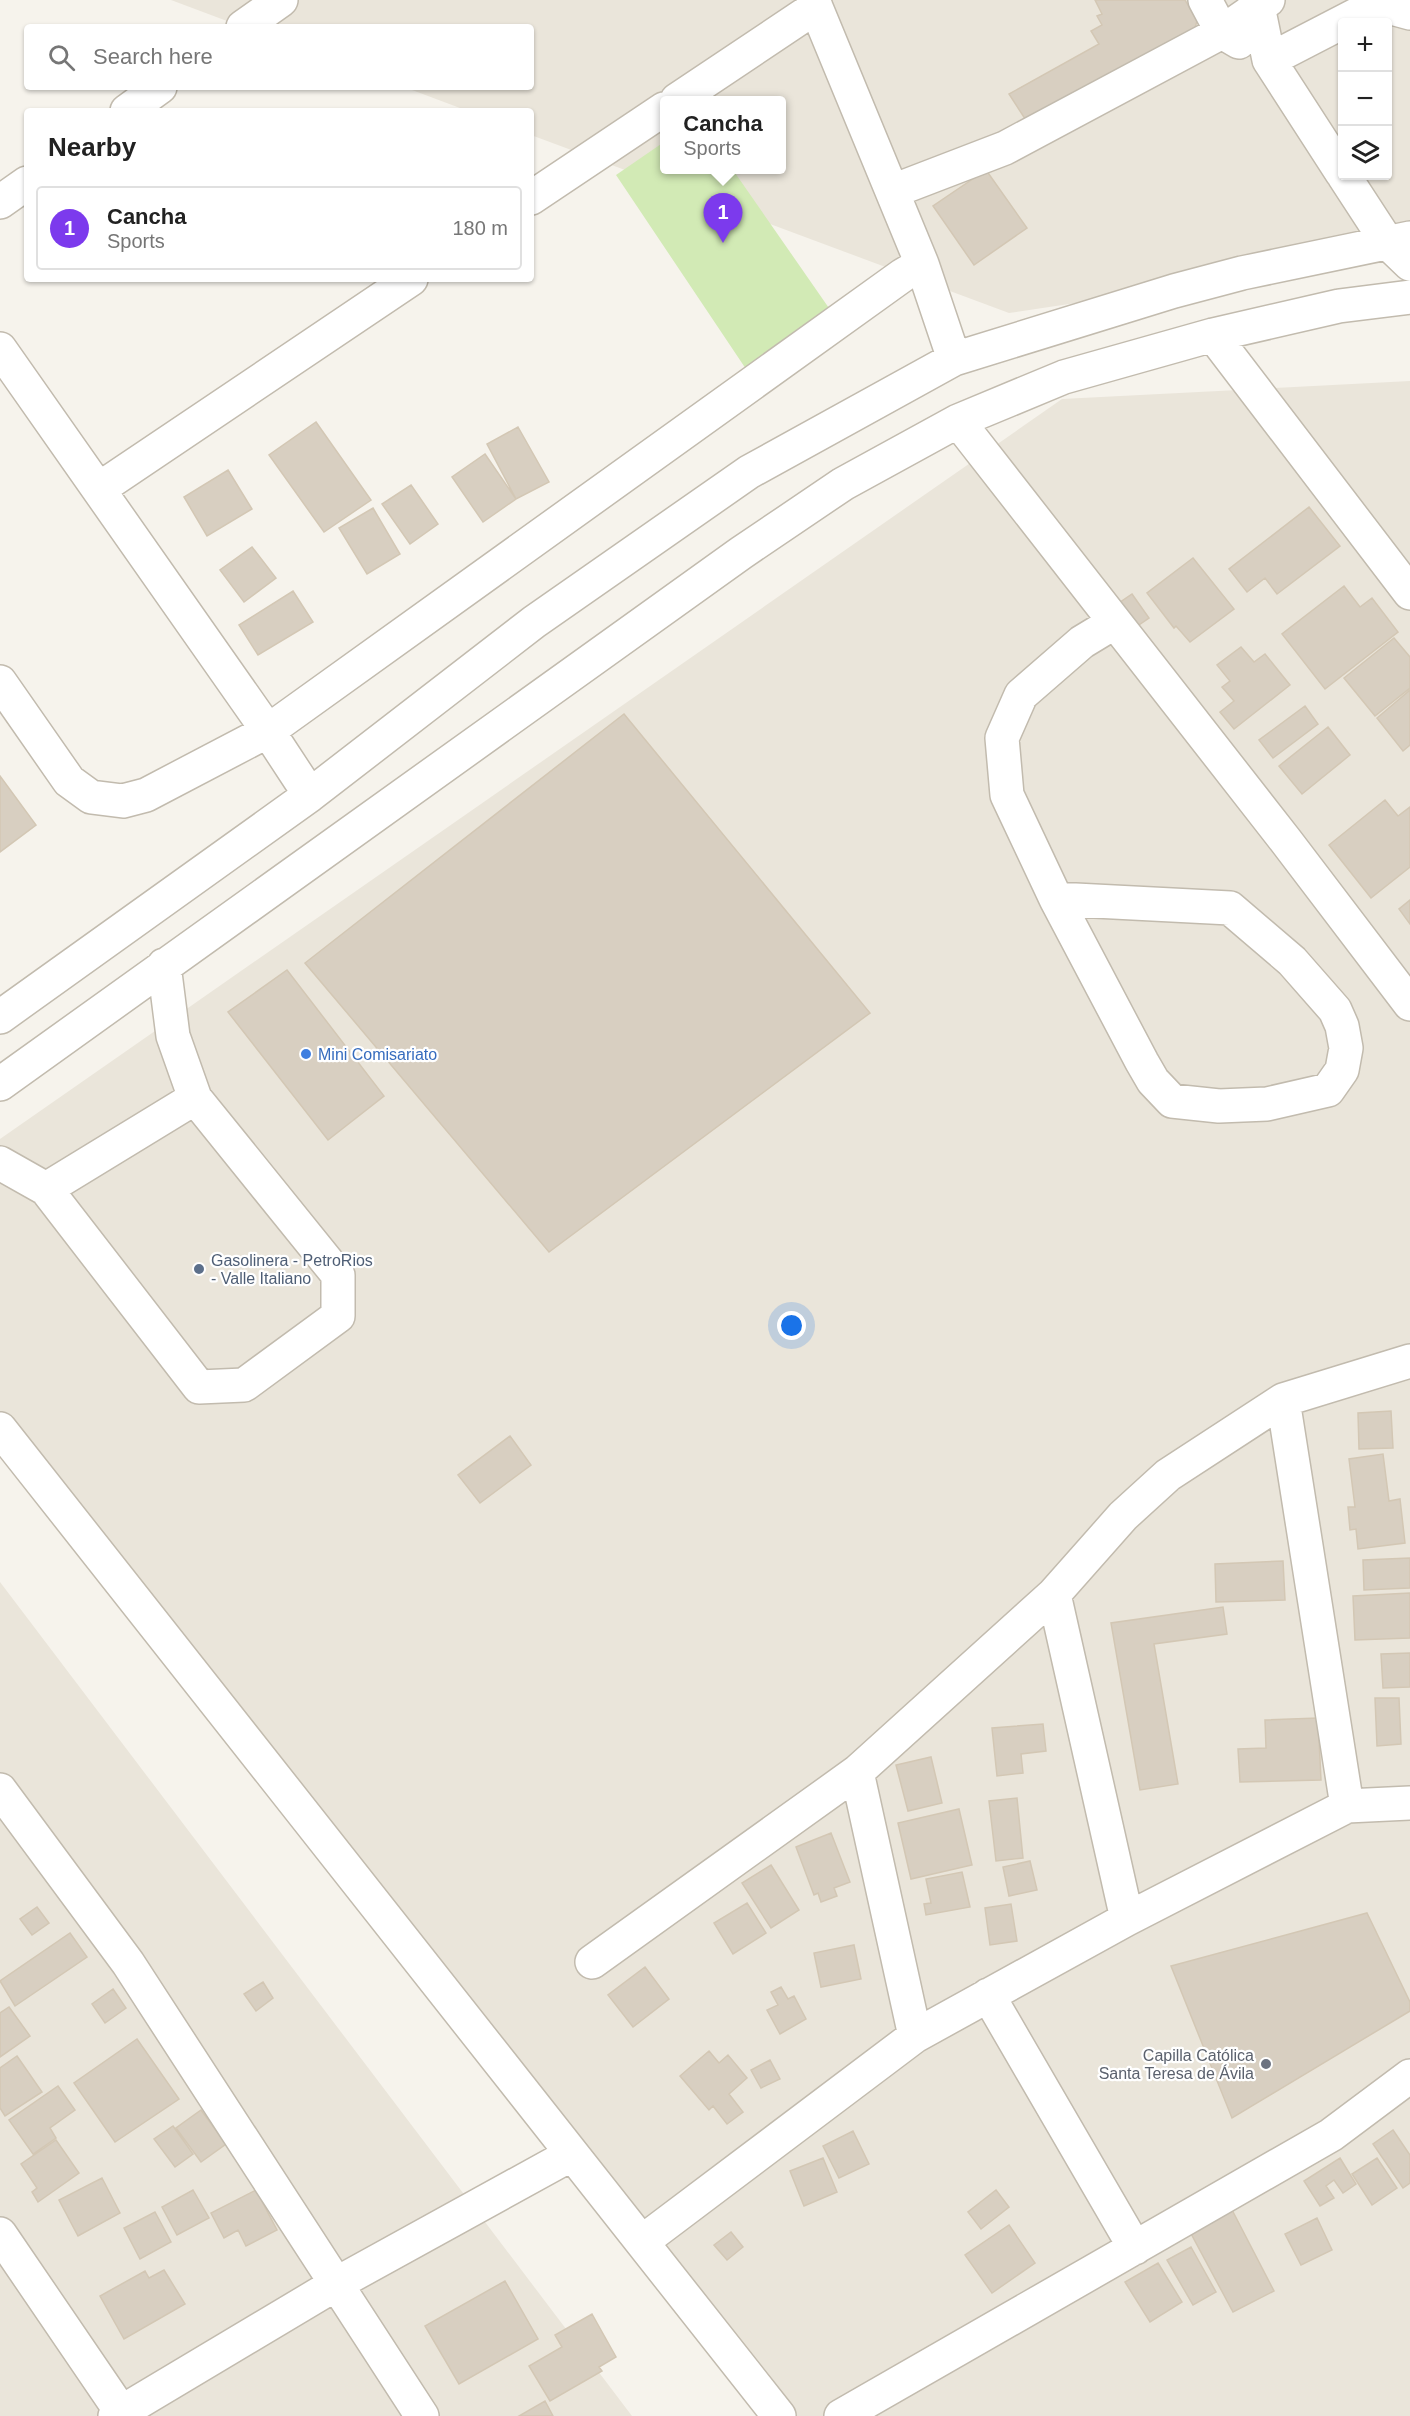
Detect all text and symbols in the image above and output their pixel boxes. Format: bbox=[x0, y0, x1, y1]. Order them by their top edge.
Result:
map controls bbox=[1338, 18, 1392, 180]
button: + bbox=[1338, 18, 1392, 72]
search box bbox=[24, 24, 534, 90]
icon: search bbox=[45, 41, 78, 74]
text: Search here bbox=[93, 44, 213, 69]
button: − bbox=[1338, 72, 1392, 126]
popup bbox=[660, 96, 786, 174]
text: Cancha bbox=[683, 111, 763, 136]
button: layers bbox=[1338, 126, 1392, 180]
text: Nearby bbox=[48, 132, 136, 162]
text: Sports bbox=[683, 137, 741, 159]
pin: 1 bbox=[704, 194, 742, 243]
text: Cancha bbox=[107, 204, 186, 229]
text: 1 bbox=[64, 217, 75, 239]
text: 180 m bbox=[452, 217, 508, 239]
text: Sports bbox=[107, 230, 165, 252]
place label: Mini Comisariato bbox=[318, 1046, 437, 1063]
marker: Mini Comisariato bbox=[299, 1047, 313, 1061]
place label: Gasolinera - PetroRios - Valle Italiano bbox=[211, 1252, 373, 1287]
marker: Gasolinera - PetroRios - Valle Italiano bbox=[192, 1262, 206, 1276]
your location bbox=[777, 1311, 806, 1340]
place label: Capilla Católica Santa Teresa de Ávila bbox=[1099, 2047, 1254, 2082]
marker: Capilla Católica Santa Teresa de Ávila bbox=[1259, 2057, 1273, 2071]

